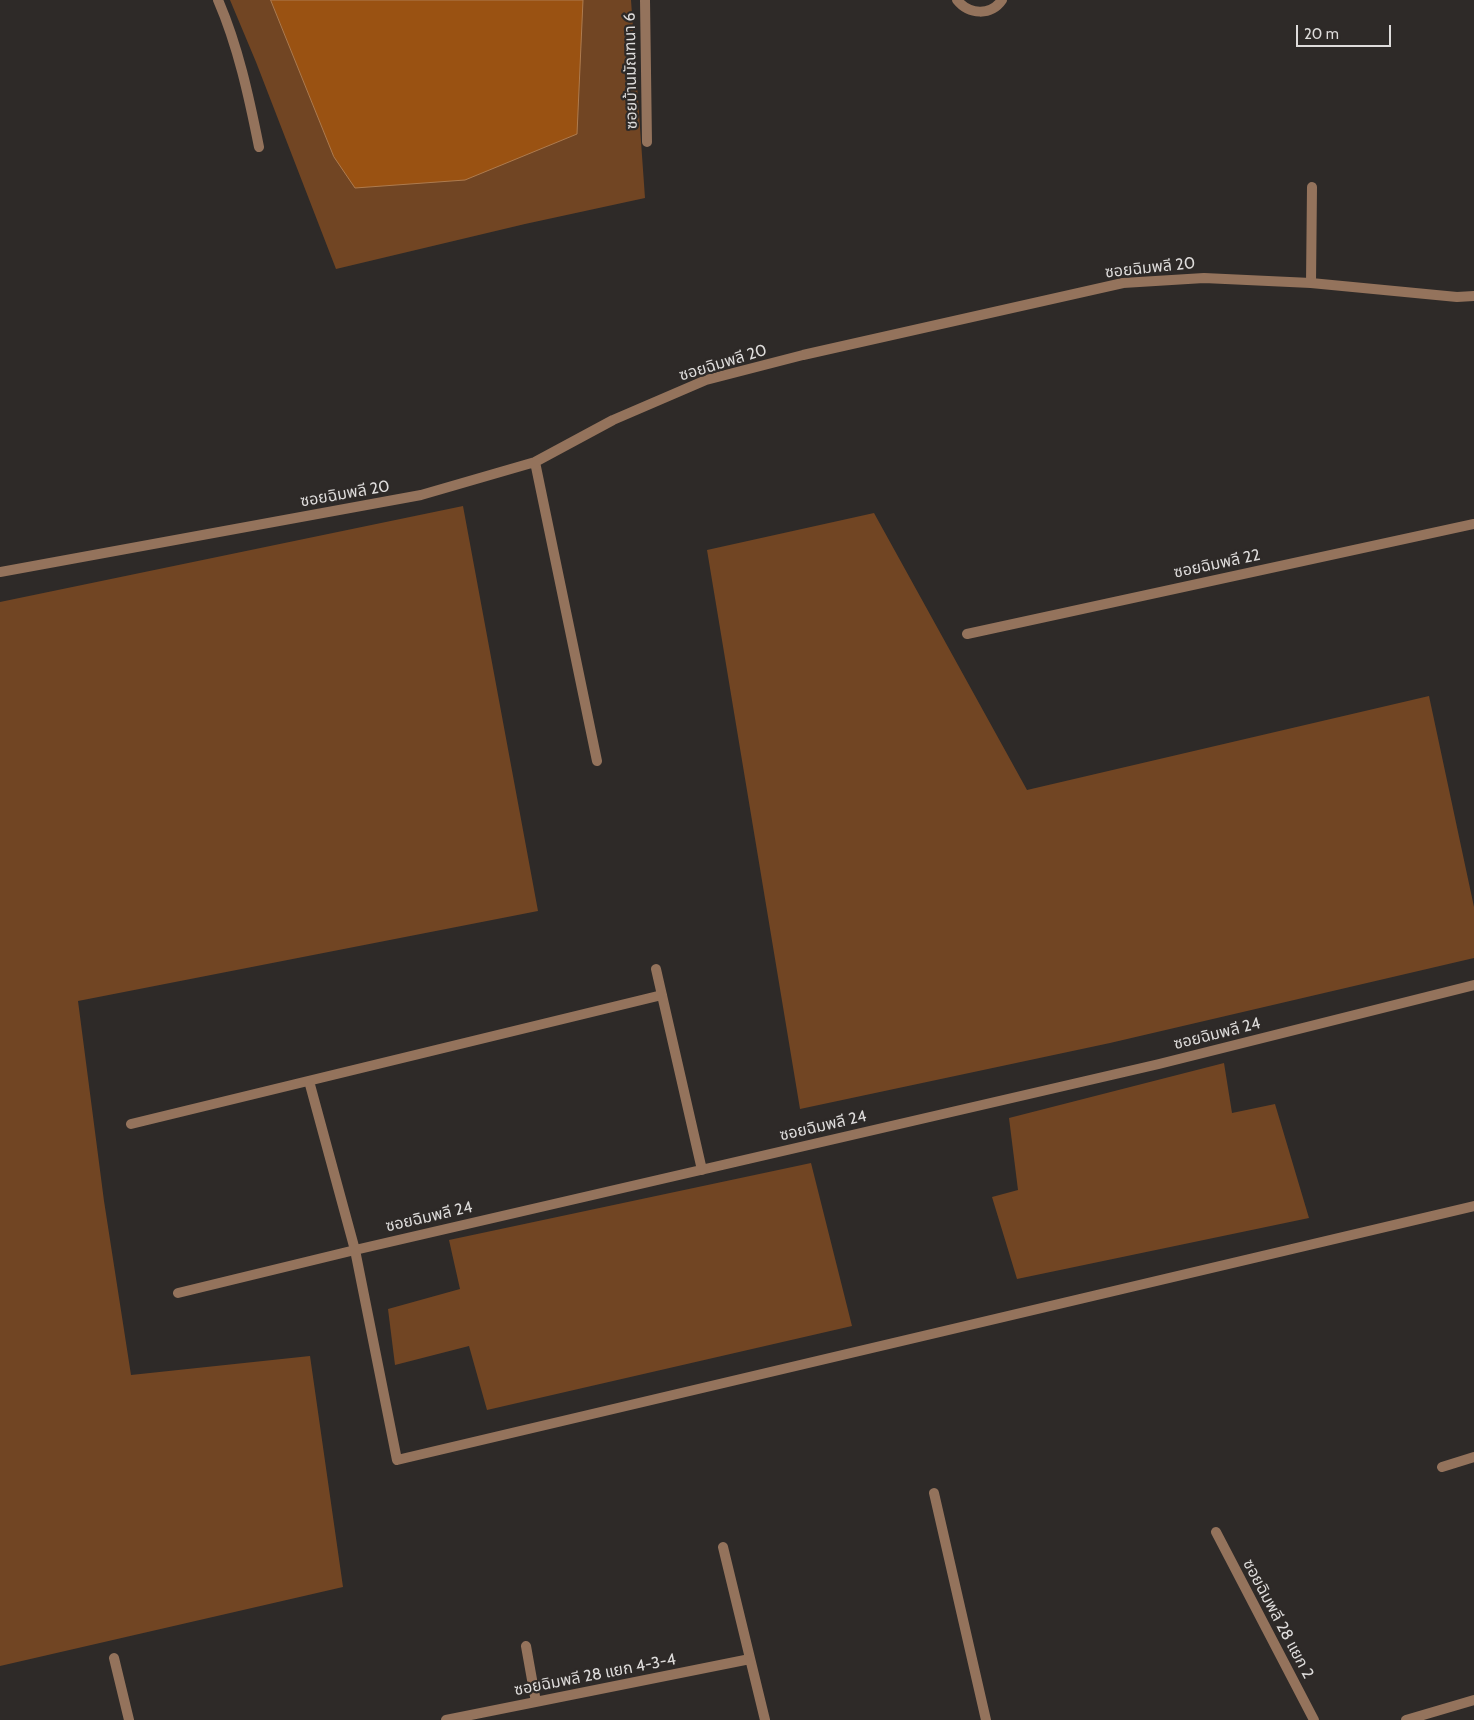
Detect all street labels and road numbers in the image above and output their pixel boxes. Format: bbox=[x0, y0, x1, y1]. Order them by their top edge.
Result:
street label: ซอยบ้านมัณฑนา 6 bbox=[620, 12, 642, 130]
street label: ซอยฉิมพลี 20 bbox=[1104, 254, 1196, 282]
street label: ซอยฉิมพลี 20 bbox=[677, 341, 769, 385]
street label: ซอยฉิมพลี 20 bbox=[299, 477, 391, 511]
street label: ซอยฉิมพลี 22 bbox=[1172, 545, 1262, 583]
street label: ซอยฉิมพลี 24 bbox=[1172, 1014, 1262, 1054]
street label: ซอยฉิมพลี 24 bbox=[778, 1107, 868, 1145]
street label: ซอยฉิมพลี 24 bbox=[384, 1198, 474, 1236]
street label: ซอยฉิมพลี 28 แยก 2 bbox=[1238, 1556, 1318, 1682]
street label: ซอยฉิมพลี 28 แยก 4-3-4 bbox=[512, 1650, 678, 1700]

